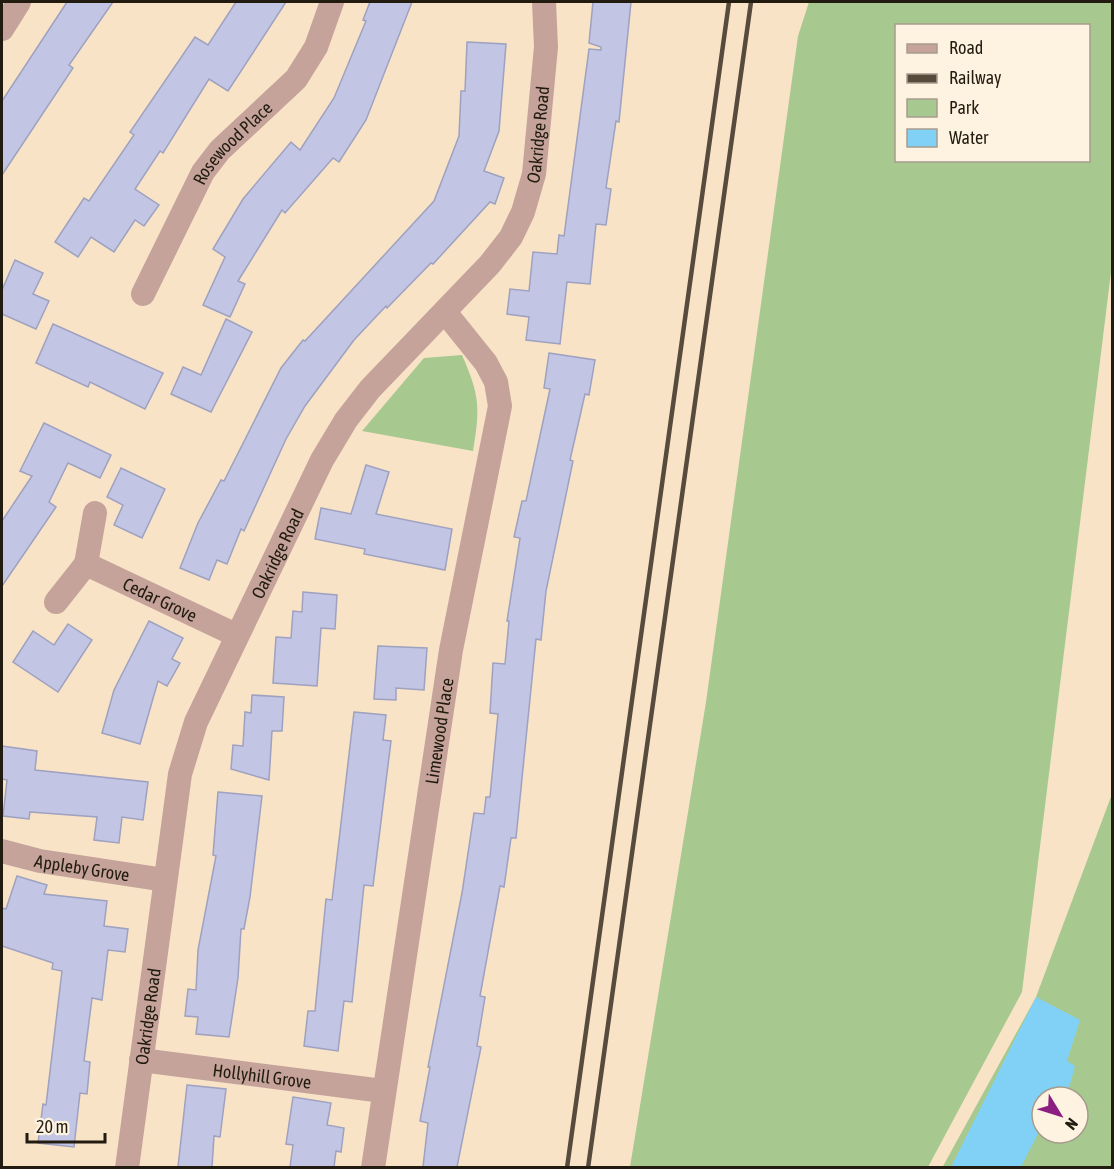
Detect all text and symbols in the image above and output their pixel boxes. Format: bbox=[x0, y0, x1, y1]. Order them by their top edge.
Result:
legend bbox=[895, 24, 1090, 162]
text: Road bbox=[949, 37, 983, 58]
text: Railway bbox=[949, 67, 1001, 88]
street label: Oakridge Road bbox=[521, 85, 553, 185]
street label: Rosewood Place bbox=[188, 97, 276, 188]
text: Park bbox=[949, 97, 979, 118]
text: Water bbox=[949, 127, 989, 148]
street label: Oakridge Road bbox=[247, 505, 308, 602]
street label: Cedar Grove bbox=[120, 573, 201, 626]
street label: Limewood Place bbox=[420, 676, 457, 786]
street label: Appleby Grove bbox=[32, 850, 131, 885]
street label: Oakridge Road bbox=[131, 967, 164, 1066]
street label: Hollyhill Grove bbox=[211, 1059, 313, 1092]
north arrow bbox=[1030, 1085, 1090, 1145]
scale bar bbox=[27, 1106, 105, 1144]
text: N bbox=[1062, 1115, 1082, 1134]
text: 20 m bbox=[36, 1116, 68, 1137]

